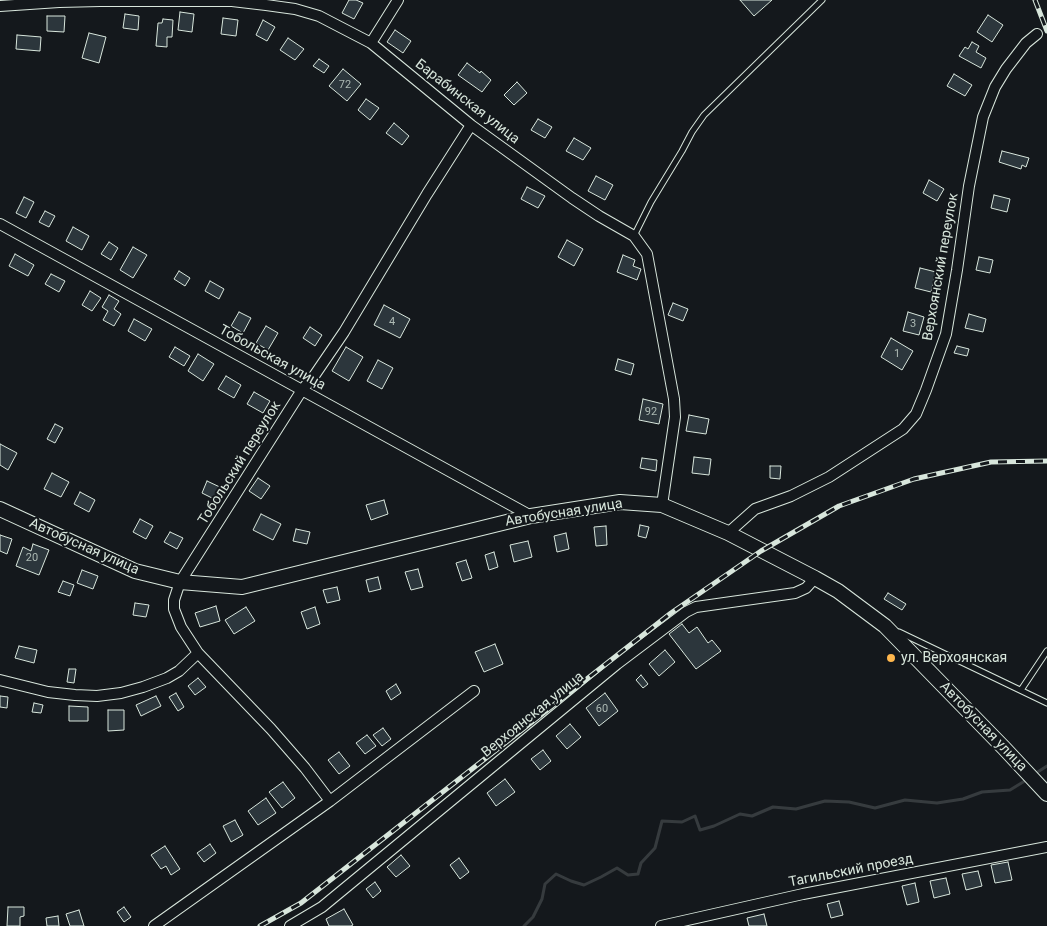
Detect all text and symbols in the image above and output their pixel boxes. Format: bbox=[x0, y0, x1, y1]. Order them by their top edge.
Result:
street label: Барабинская улица bbox=[411, 56, 523, 148]
house number: 72 bbox=[339, 78, 351, 92]
street label: Верхоянский переулок bbox=[920, 192, 962, 342]
house number: 4 bbox=[389, 315, 395, 329]
house number: 3 bbox=[910, 317, 916, 331]
street label: Тобольская улица bbox=[216, 322, 328, 394]
house number: 1 bbox=[894, 347, 900, 361]
street label: Тобольский переулок bbox=[195, 398, 285, 528]
house number: 92 bbox=[645, 405, 657, 419]
street label: Автобусная улица bbox=[504, 495, 624, 531]
street label: Автобусная улица bbox=[27, 515, 141, 579]
house number: 20 bbox=[26, 551, 38, 565]
place label: ул. Верхоянская bbox=[901, 650, 1007, 666]
marker: ул. Верхоянская bbox=[885, 652, 897, 664]
street label: Верхоянская улица bbox=[479, 669, 587, 761]
street label: Автобусная улица bbox=[936, 679, 1030, 775]
house number: 60 bbox=[596, 702, 608, 716]
street label: Тагильский проезд bbox=[787, 851, 915, 891]

